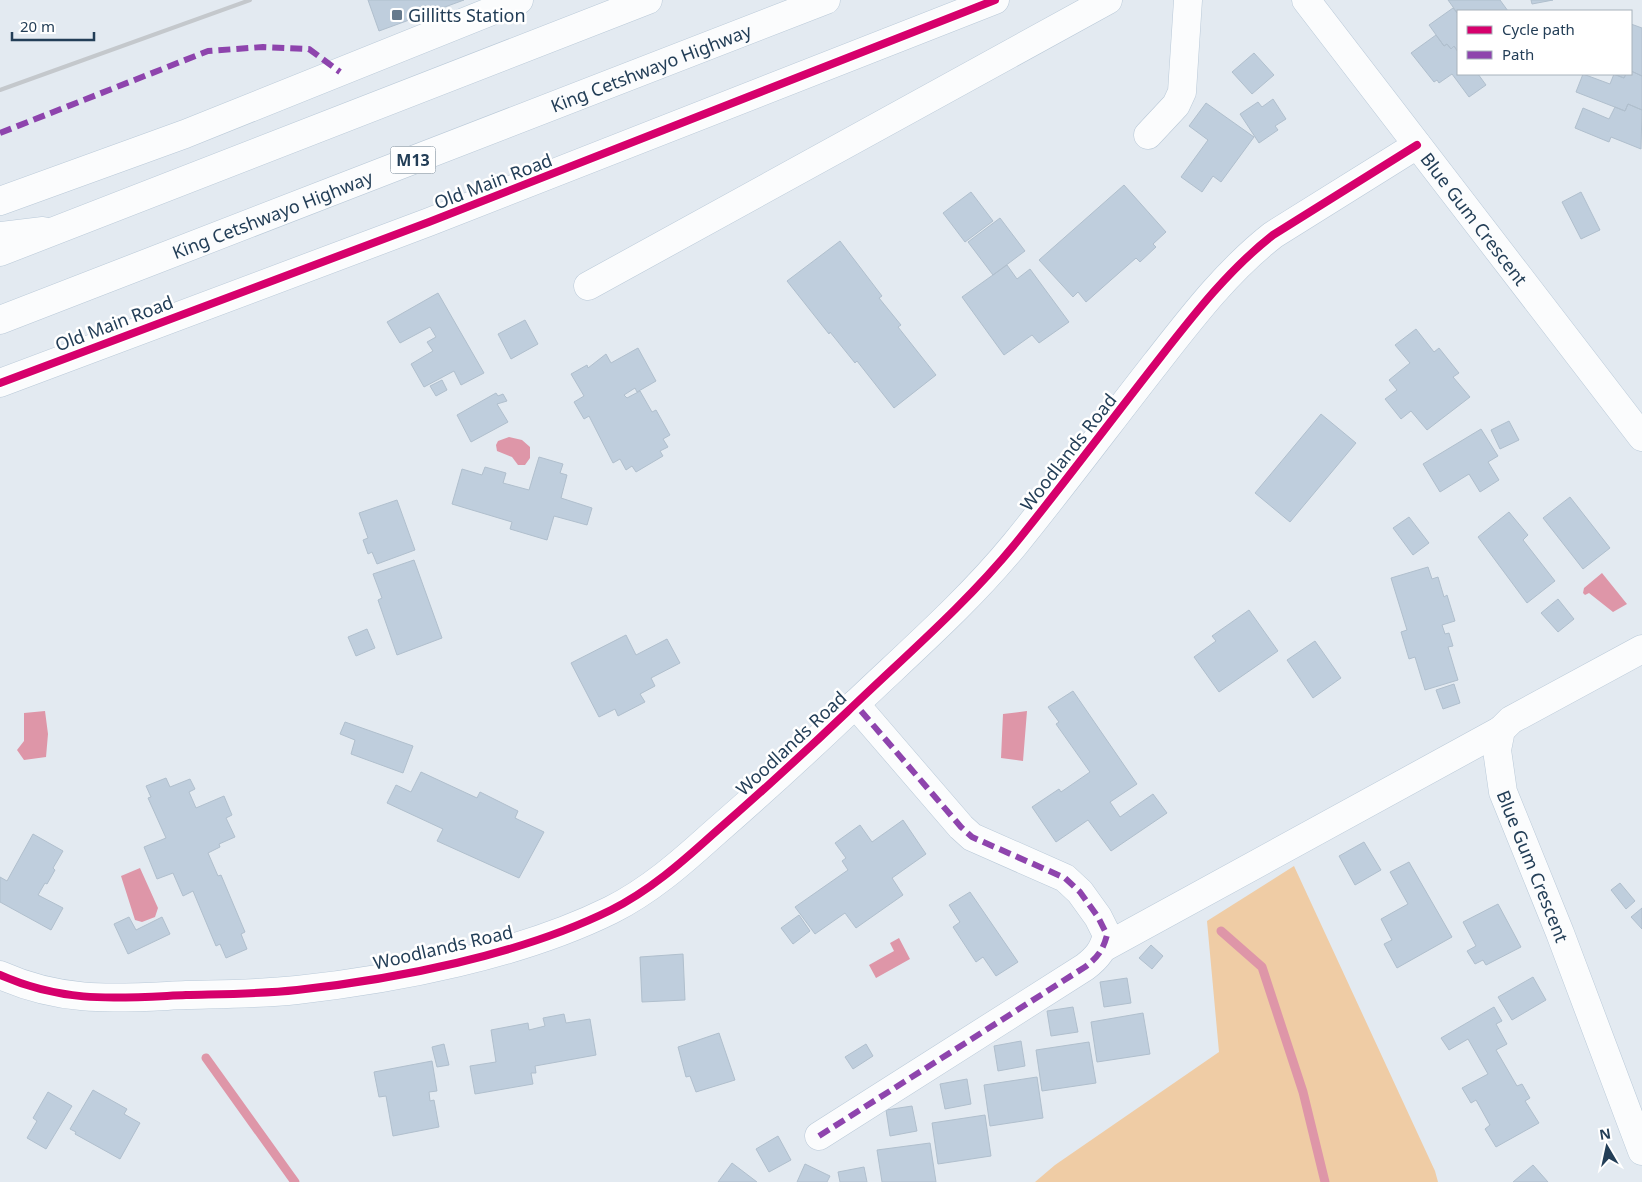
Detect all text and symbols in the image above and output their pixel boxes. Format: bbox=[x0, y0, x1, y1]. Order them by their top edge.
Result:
place label: Gillitts Station bbox=[408, 3, 526, 27]
marker: Gillitts Station bbox=[390, 8, 404, 22]
scale bar bbox=[12, 10, 95, 42]
legend bbox=[1457, 10, 1632, 75]
text: 20 m bbox=[20, 16, 55, 36]
street label: King Cetshwayo Highway bbox=[547, 18, 755, 118]
text: Cycle path bbox=[1502, 19, 1575, 39]
text: Path bbox=[1502, 44, 1534, 64]
road number: M13 bbox=[390, 146, 436, 174]
street label: Old Main Road bbox=[431, 147, 555, 215]
street label: Blue Gum Crescent bbox=[1415, 147, 1533, 291]
street label: King Cetshwayo Highway bbox=[169, 165, 377, 264]
street label: Old Main Road bbox=[52, 289, 176, 357]
street label: Woodlands Road bbox=[1015, 388, 1121, 516]
street label: Woodlands Road bbox=[731, 686, 851, 800]
street label: Blue Gum Crescent bbox=[1492, 787, 1575, 946]
street label: Woodlands Road bbox=[371, 919, 515, 975]
north arrow bbox=[1582, 1122, 1632, 1172]
text: N bbox=[1598, 1123, 1612, 1144]

